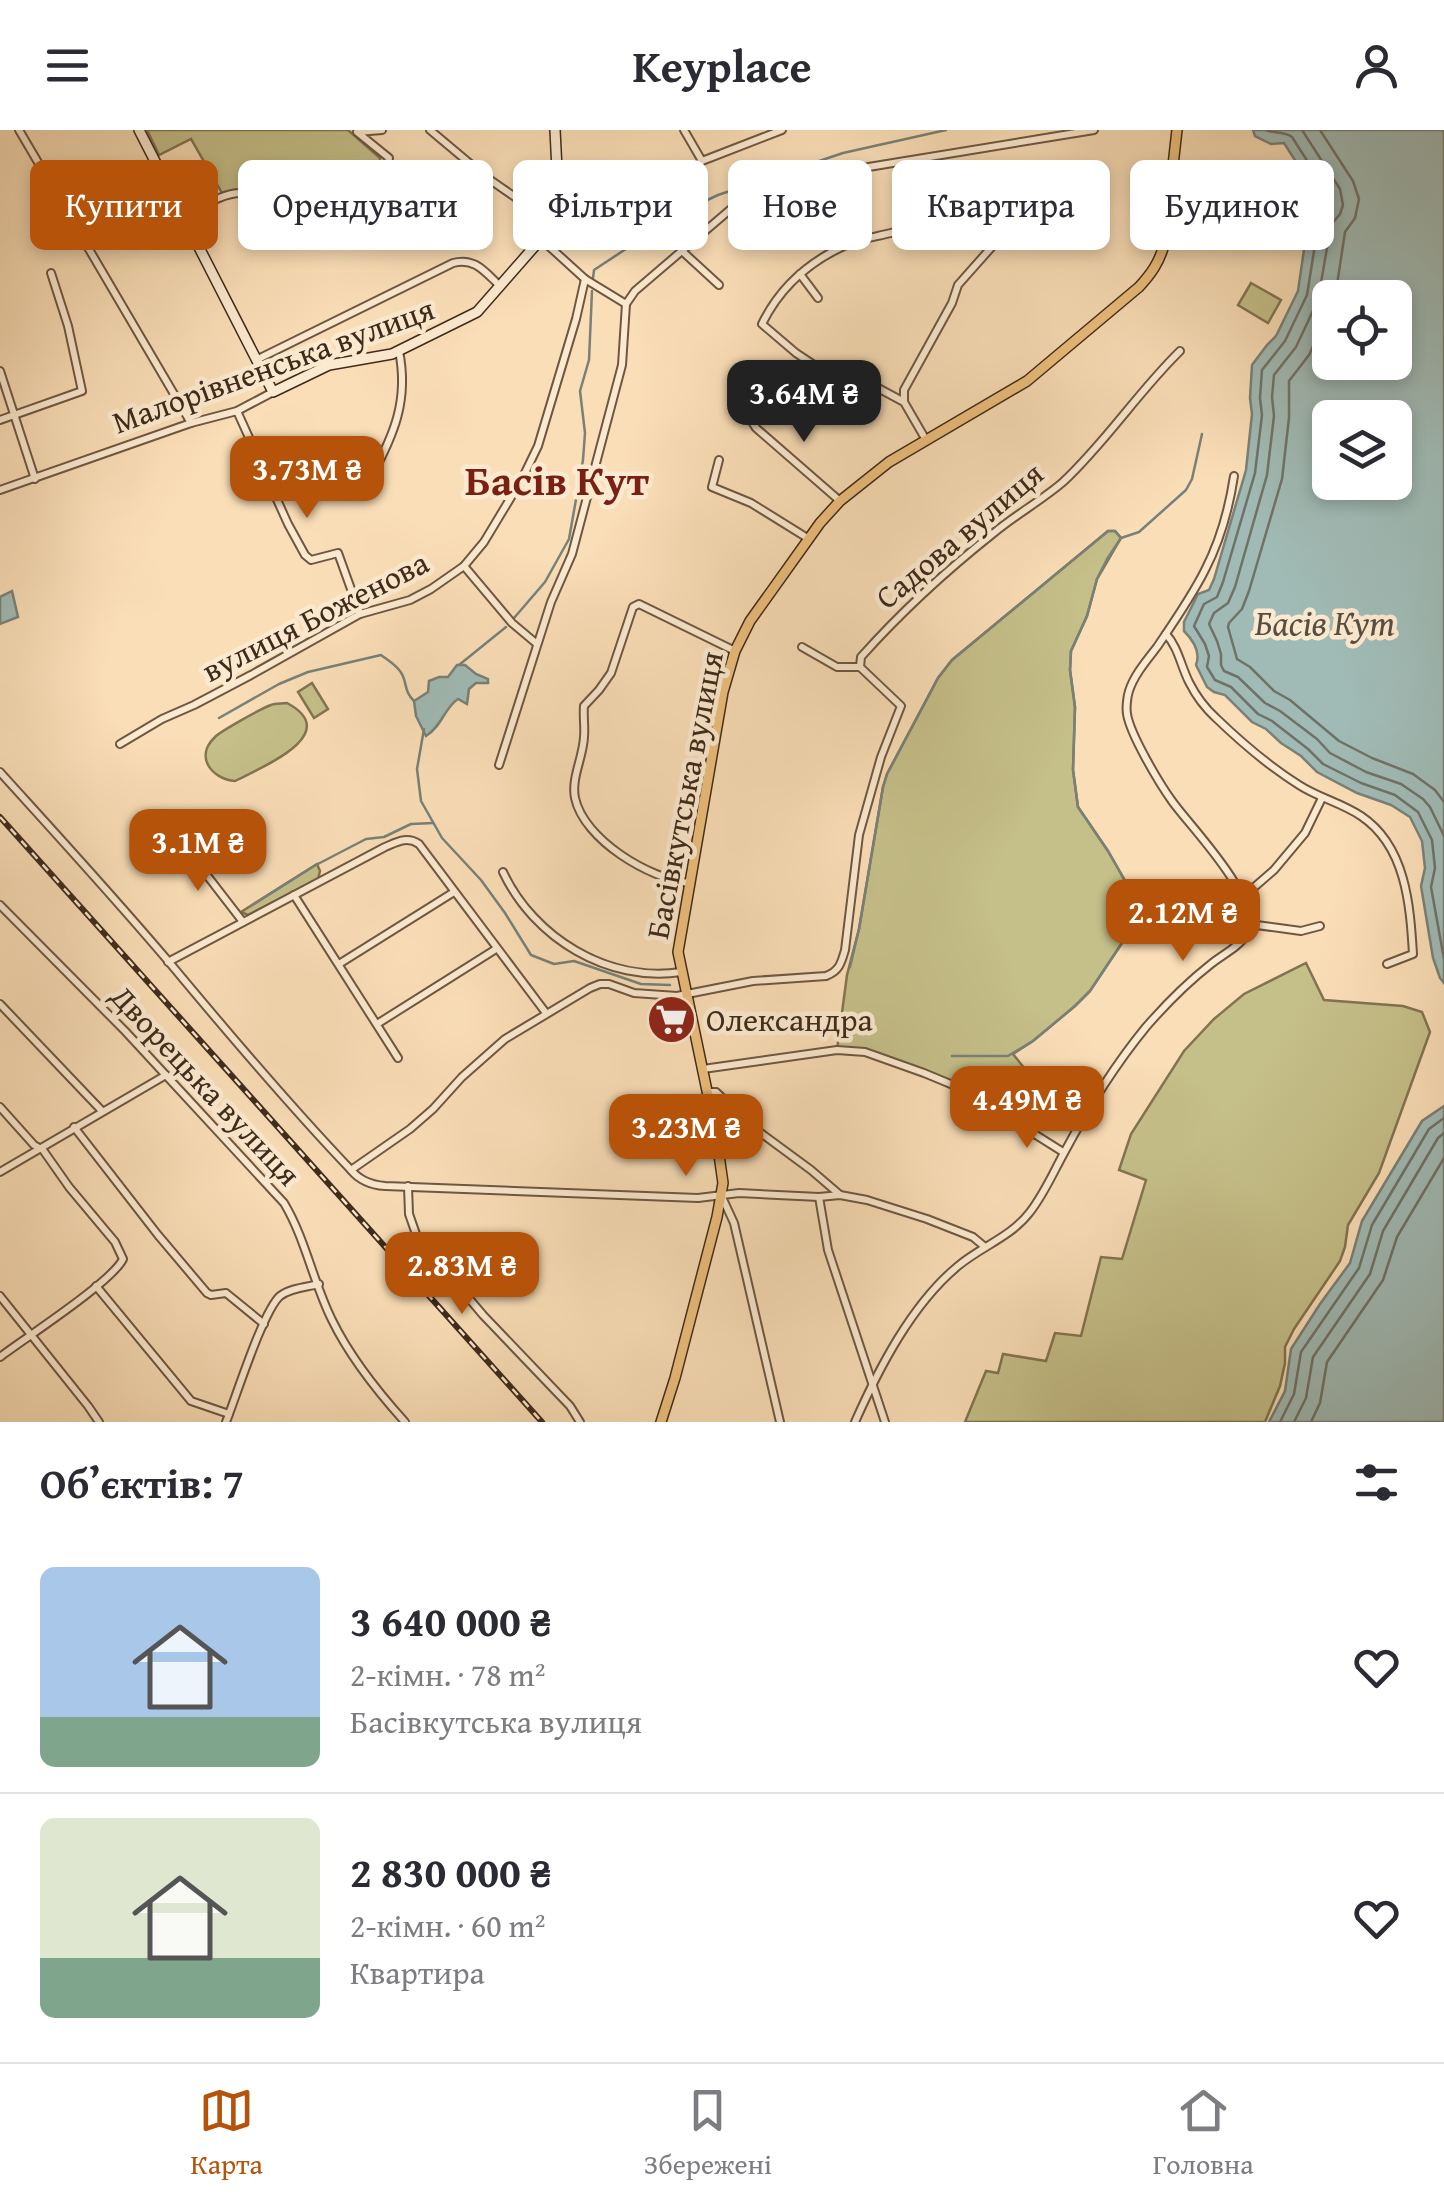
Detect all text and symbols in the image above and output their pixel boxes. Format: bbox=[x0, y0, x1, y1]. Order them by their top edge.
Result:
text: Keyplace bbox=[632, 33, 812, 98]
icon: menu bbox=[40, 38, 95, 93]
icon: person bbox=[1349, 38, 1404, 93]
chip: Купити bbox=[30, 160, 218, 250]
chip: Орендувати bbox=[238, 160, 493, 250]
chip: Фільтри bbox=[513, 160, 708, 250]
chip: Нове bbox=[728, 160, 872, 250]
chip: Квартира bbox=[892, 160, 1110, 250]
chip: Будинок bbox=[1130, 160, 1334, 250]
map controls bbox=[1312, 280, 1412, 500]
button: locate bbox=[1312, 280, 1412, 380]
street label: Малорівненська вулиця bbox=[105, 285, 441, 445]
pin: 3.64M ₴ bbox=[712, 360, 896, 445]
text: 3.64M ₴ bbox=[749, 369, 859, 416]
button: layers bbox=[1312, 400, 1412, 500]
pin: 3.73M ₴ bbox=[215, 436, 399, 521]
text: 3.73M ₴ bbox=[252, 445, 362, 492]
district label: Басів Кут bbox=[465, 449, 649, 510]
street label: Садова вулиця bbox=[865, 450, 1053, 620]
street label: вулиця Боженова bbox=[194, 538, 437, 693]
water label: Басів Кут bbox=[1255, 597, 1395, 648]
street label: Басівкутська вулиця bbox=[633, 647, 735, 943]
pin: 3.1M ₴ bbox=[117, 809, 279, 894]
text: 3.1M ₴ bbox=[151, 818, 245, 865]
pin: 2.12M ₴ bbox=[1091, 879, 1275, 964]
text: 2.12M ₴ bbox=[1128, 888, 1238, 935]
street label: Дворецька вулиця bbox=[99, 973, 312, 1196]
supermarket icon: Олександра bbox=[645, 993, 697, 1045]
place label: Олександра bbox=[706, 996, 873, 1043]
pin: 4.49M ₴ bbox=[935, 1066, 1119, 1151]
text: 4.49M ₴ bbox=[972, 1075, 1082, 1122]
pin: 3.23M ₴ bbox=[594, 1094, 778, 1179]
text: 3.23M ₴ bbox=[631, 1103, 741, 1150]
pin: 2.83M ₴ bbox=[370, 1232, 554, 1317]
text: 2.83M ₴ bbox=[407, 1241, 517, 1288]
text: Об’єктів: 7 bbox=[40, 1452, 244, 1513]
icon: filters bbox=[1349, 1455, 1404, 1510]
text: 3 640 000 ₴ bbox=[350, 1590, 552, 1651]
icon: home bbox=[120, 1607, 240, 1727]
icon: heart bbox=[1349, 1640, 1404, 1695]
text: 2-кімн. · 78 m² bbox=[350, 1651, 546, 1698]
text: Басівкутська вулиця bbox=[350, 1698, 642, 1745]
text: 2 830 000 ₴ bbox=[350, 1841, 552, 1902]
icon: home bbox=[120, 1858, 240, 1978]
icon: heart bbox=[1349, 1891, 1404, 1946]
text: 2-кімн. · 60 m² bbox=[350, 1902, 546, 1949]
text: Квартира bbox=[350, 1949, 485, 1996]
tab: Карта bbox=[190, 2083, 263, 2184]
tab: Збережені bbox=[644, 2083, 772, 2184]
tab: Головна bbox=[1153, 2083, 1254, 2184]

